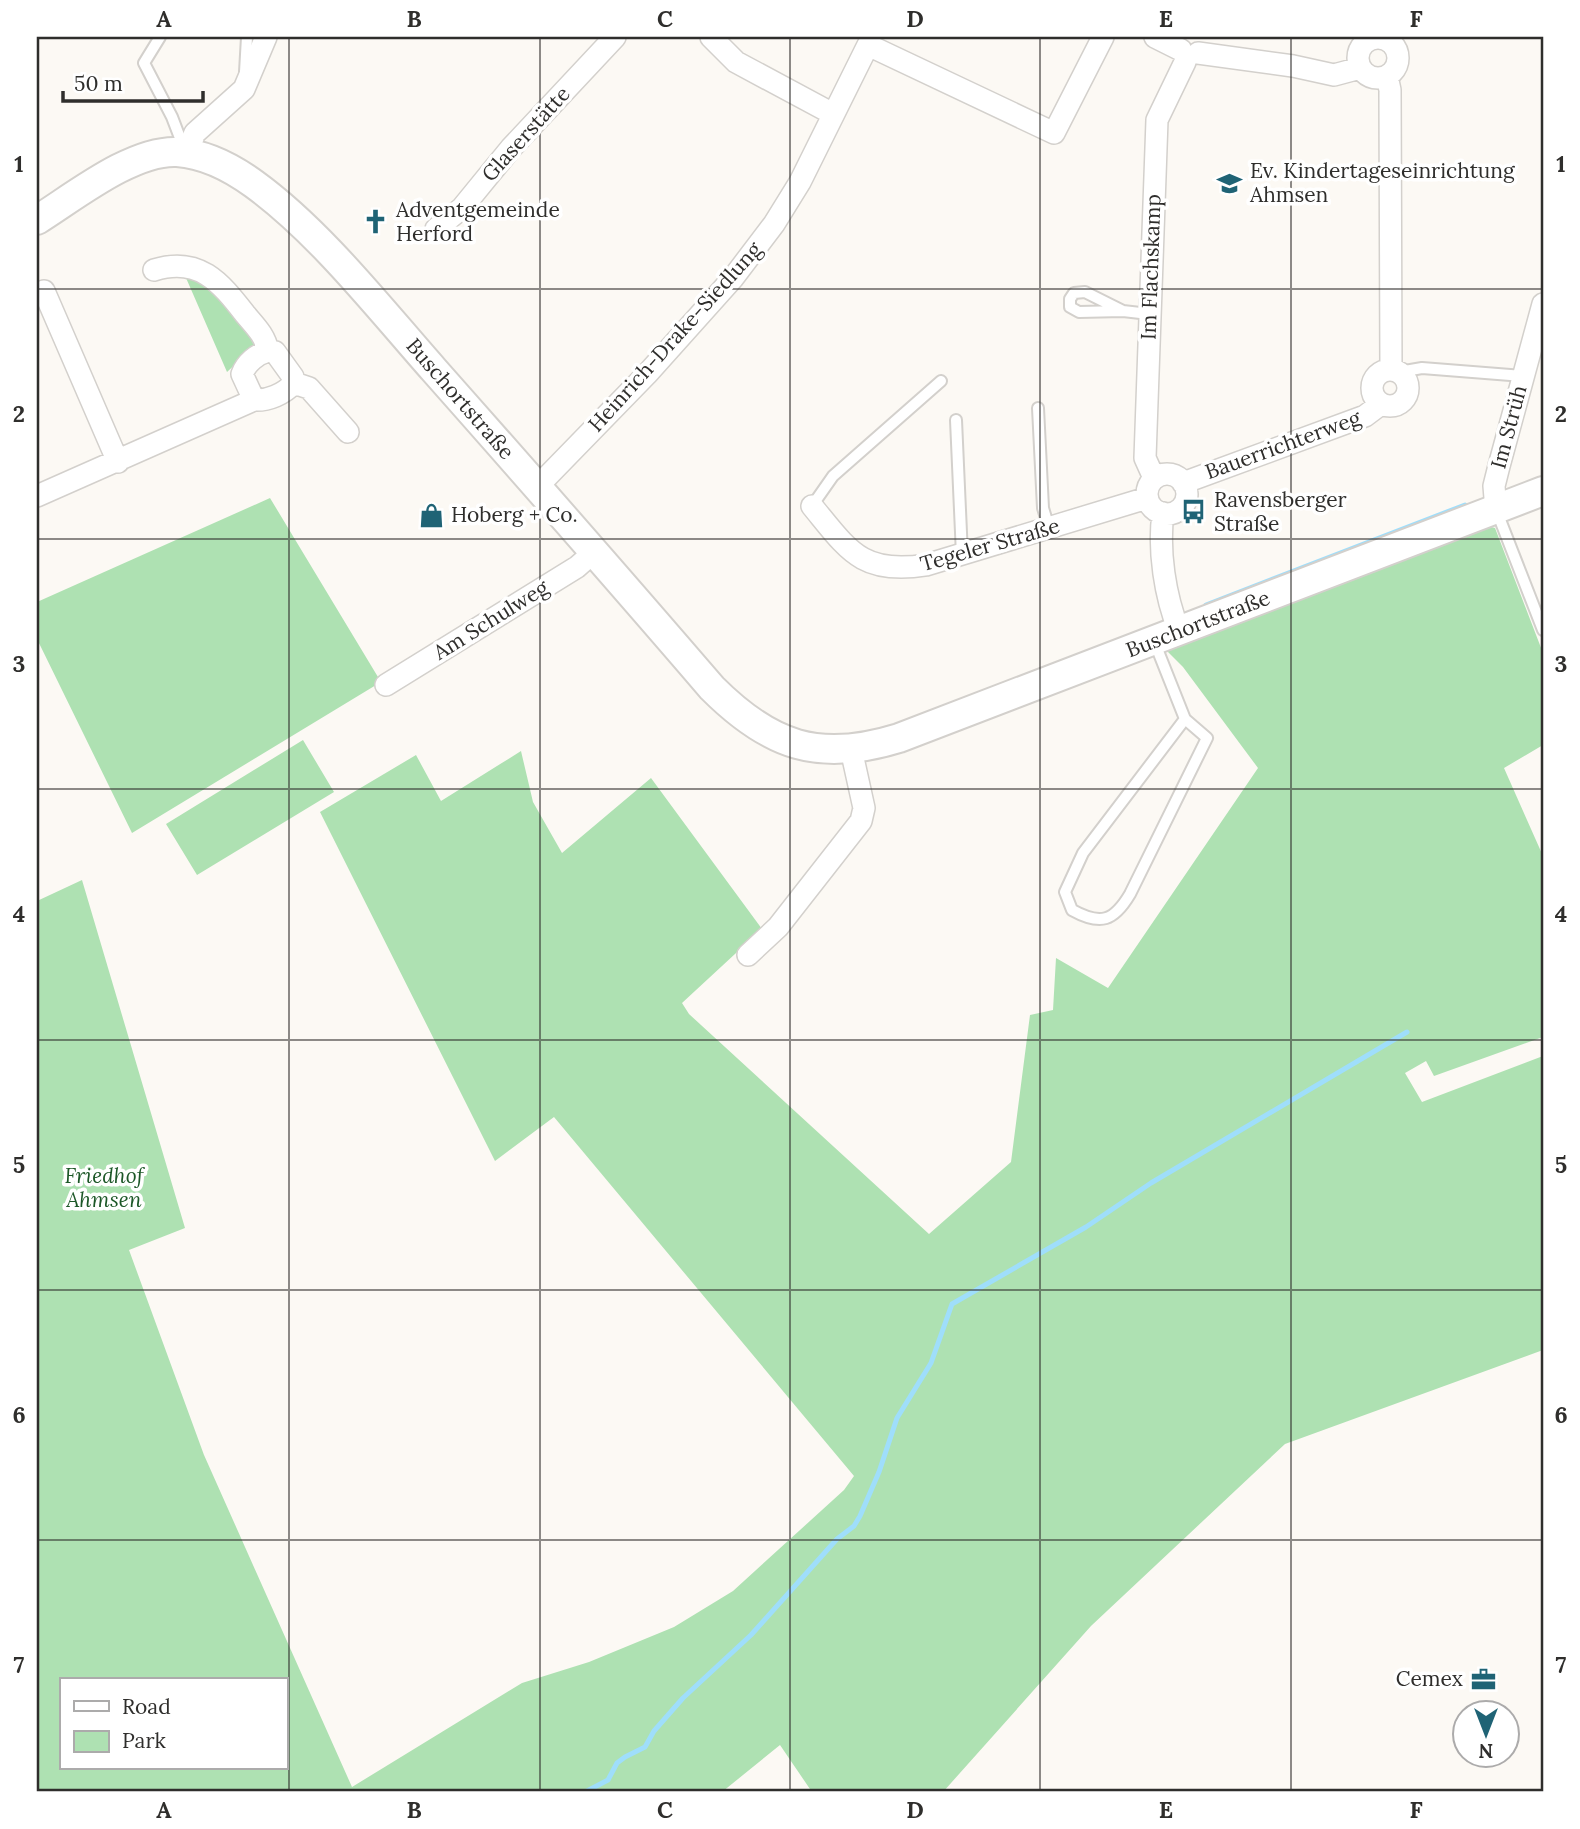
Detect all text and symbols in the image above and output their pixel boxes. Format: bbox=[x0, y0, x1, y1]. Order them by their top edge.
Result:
text: A bbox=[156, 4, 172, 33]
text: B bbox=[406, 4, 422, 33]
text: C bbox=[657, 4, 673, 33]
text: D bbox=[906, 4, 924, 33]
text: E bbox=[1159, 4, 1173, 33]
text: F bbox=[1409, 4, 1423, 33]
scale bar bbox=[63, 60, 203, 104]
text: 50 m bbox=[74, 70, 123, 97]
street label: Glaserstätte bbox=[476, 80, 576, 187]
text: 1 bbox=[14, 149, 24, 178]
text: 1 bbox=[1556, 149, 1566, 178]
place label: Ev. Kindertageseinrichtung Ahmsen bbox=[1249, 157, 1515, 208]
school or university icon: Ev. Kindertageseinrichtung Ahmsen bbox=[1216, 169, 1244, 197]
street label: Im Flachskamp bbox=[1134, 193, 1167, 340]
place label: Adventgemeinde Herford bbox=[395, 196, 560, 247]
church icon: Adventgemeinde Herford bbox=[362, 208, 390, 236]
street label: Heinrich-Drake-Siedlung bbox=[582, 236, 767, 437]
street label: Buschortstraße bbox=[400, 332, 520, 465]
street label: Im Strüh bbox=[1484, 382, 1533, 472]
text: 2 bbox=[13, 399, 25, 428]
text: 2 bbox=[1555, 399, 1567, 428]
street label: Bauerrichterweg bbox=[1201, 404, 1365, 485]
place label: Ravensberger Straße bbox=[1214, 486, 1347, 537]
bus stop icon: Ravensberger Straße bbox=[1180, 498, 1208, 526]
shop icon: Hoberg + Co. bbox=[417, 501, 445, 529]
place label: Hoberg + Co. bbox=[451, 501, 578, 528]
street label: Tegeler Straße bbox=[917, 512, 1063, 577]
street label: Am Schulweg bbox=[427, 573, 554, 666]
street label: Buschortstraße bbox=[1122, 584, 1274, 663]
text: 3 bbox=[13, 649, 25, 678]
text: 3 bbox=[1555, 649, 1567, 678]
text: 4 bbox=[13, 899, 25, 928]
text: 4 bbox=[1555, 899, 1567, 928]
text: 5 bbox=[13, 1150, 25, 1179]
text: 5 bbox=[1555, 1150, 1567, 1179]
park label: Friedhof Ahmsen bbox=[64, 1162, 146, 1213]
text: 6 bbox=[12, 1400, 26, 1429]
text: 6 bbox=[1554, 1400, 1568, 1429]
text: 7 bbox=[14, 1650, 25, 1679]
text: 7 bbox=[1556, 1650, 1567, 1679]
place label: Cemex bbox=[1396, 1665, 1463, 1692]
office icon: Cemex bbox=[1469, 1665, 1497, 1693]
legend bbox=[60, 1678, 287, 1770]
text: Road bbox=[122, 1693, 171, 1720]
north arrow bbox=[1450, 1700, 1520, 1770]
text: Park bbox=[122, 1727, 166, 1754]
text: N bbox=[1478, 1739, 1493, 1763]
text: A bbox=[156, 1795, 172, 1824]
text: B bbox=[406, 1795, 422, 1824]
text: C bbox=[657, 1795, 673, 1824]
text: D bbox=[906, 1795, 924, 1824]
text: E bbox=[1159, 1795, 1173, 1824]
text: F bbox=[1409, 1795, 1423, 1824]

